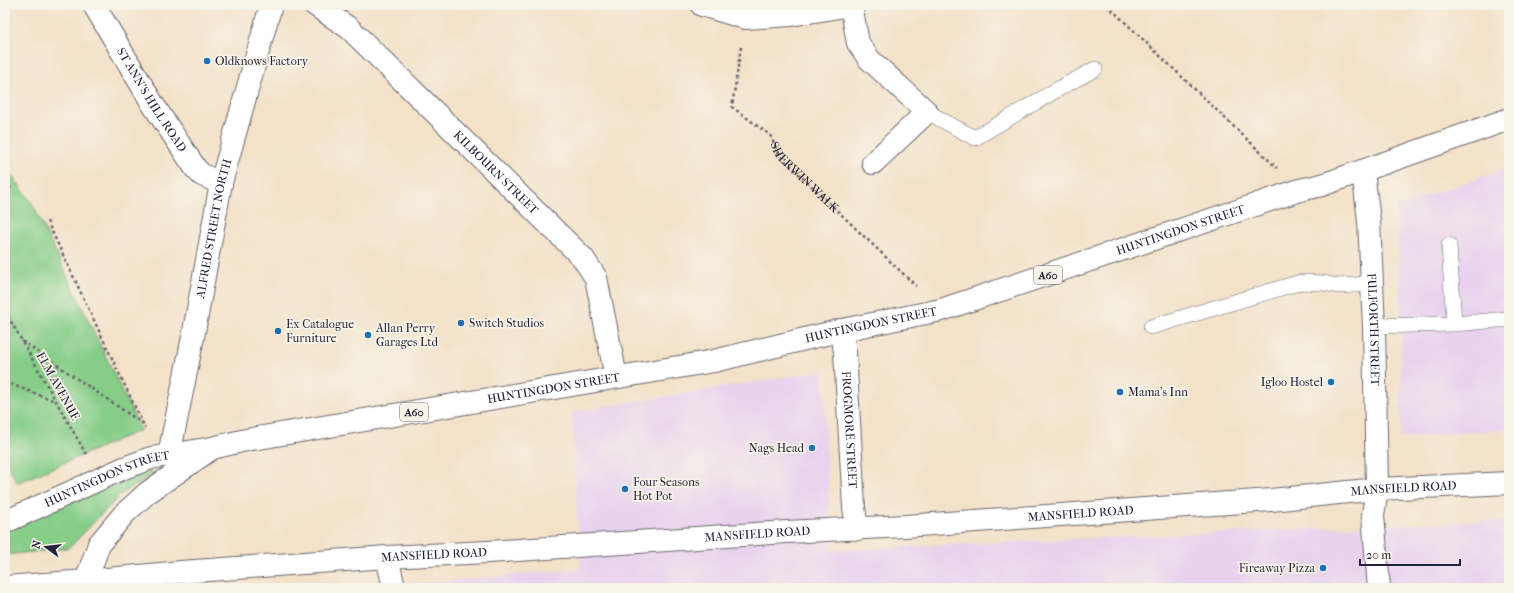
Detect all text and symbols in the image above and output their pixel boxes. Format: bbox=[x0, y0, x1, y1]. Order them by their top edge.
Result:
street label: ST ANN'S HILL ROAD bbox=[114, 45, 190, 154]
place label: Oldknows Factory bbox=[215, 54, 309, 68]
marker: Oldknows Factory bbox=[202, 56, 212, 66]
street label: KILBOURN STREET bbox=[451, 128, 542, 218]
street label: SHERWIN WALK bbox=[767, 139, 843, 216]
street label: ALFRED STREET NORTH bbox=[193, 157, 235, 300]
street label: HUNTINGDON STREET bbox=[1115, 202, 1247, 258]
road number: A60 bbox=[1034, 266, 1062, 284]
street label: FULFORTH STREET bbox=[1364, 273, 1382, 387]
street label: HUNTINGDON STREET bbox=[804, 304, 939, 346]
place label: Switch Studios bbox=[469, 316, 545, 330]
place label: Ex Catalogue Furniture bbox=[286, 317, 354, 345]
marker: Switch Studios bbox=[456, 318, 466, 328]
place label: Allan Perry Garages Ltd bbox=[375, 321, 439, 349]
marker: Ex Catalogue Furniture bbox=[273, 326, 283, 336]
marker: Allan Perry Garages Ltd bbox=[363, 330, 373, 340]
street label: ELM AVENUE bbox=[33, 349, 83, 423]
street label: HUNTINGDON STREET bbox=[486, 370, 622, 406]
street label: FROGMORE STREET bbox=[839, 371, 860, 490]
place label: Igloo Hostel bbox=[1261, 375, 1324, 389]
marker: Igloo Hostel bbox=[1326, 377, 1336, 387]
place label: Mama's Inn bbox=[1128, 385, 1188, 399]
marker: Mama's Inn bbox=[1115, 387, 1125, 397]
road number: A60 bbox=[400, 403, 428, 421]
place label: Nags Head bbox=[749, 441, 804, 455]
marker: Nags Head bbox=[807, 443, 817, 453]
street label: HUNTINGDON STREET bbox=[42, 448, 171, 510]
place label: Four Seasons Hot Pot bbox=[633, 475, 700, 503]
street label: MANSFIELD ROAD bbox=[1350, 478, 1457, 499]
marker: Four Seasons Hot Pot bbox=[620, 484, 630, 494]
street label: MANSFIELD ROAD bbox=[1027, 503, 1134, 524]
street label: MANSFIELD ROAD bbox=[704, 524, 811, 544]
north arrow bbox=[26, 527, 66, 567]
text: N bbox=[29, 538, 44, 550]
scale bar bbox=[1360, 541, 1460, 567]
street label: MANSFIELD ROAD bbox=[381, 545, 487, 564]
text: 20 m bbox=[1366, 548, 1391, 562]
place label: Fireaway Pizza bbox=[1239, 561, 1315, 575]
marker: Fireaway Pizza bbox=[1318, 563, 1328, 573]

